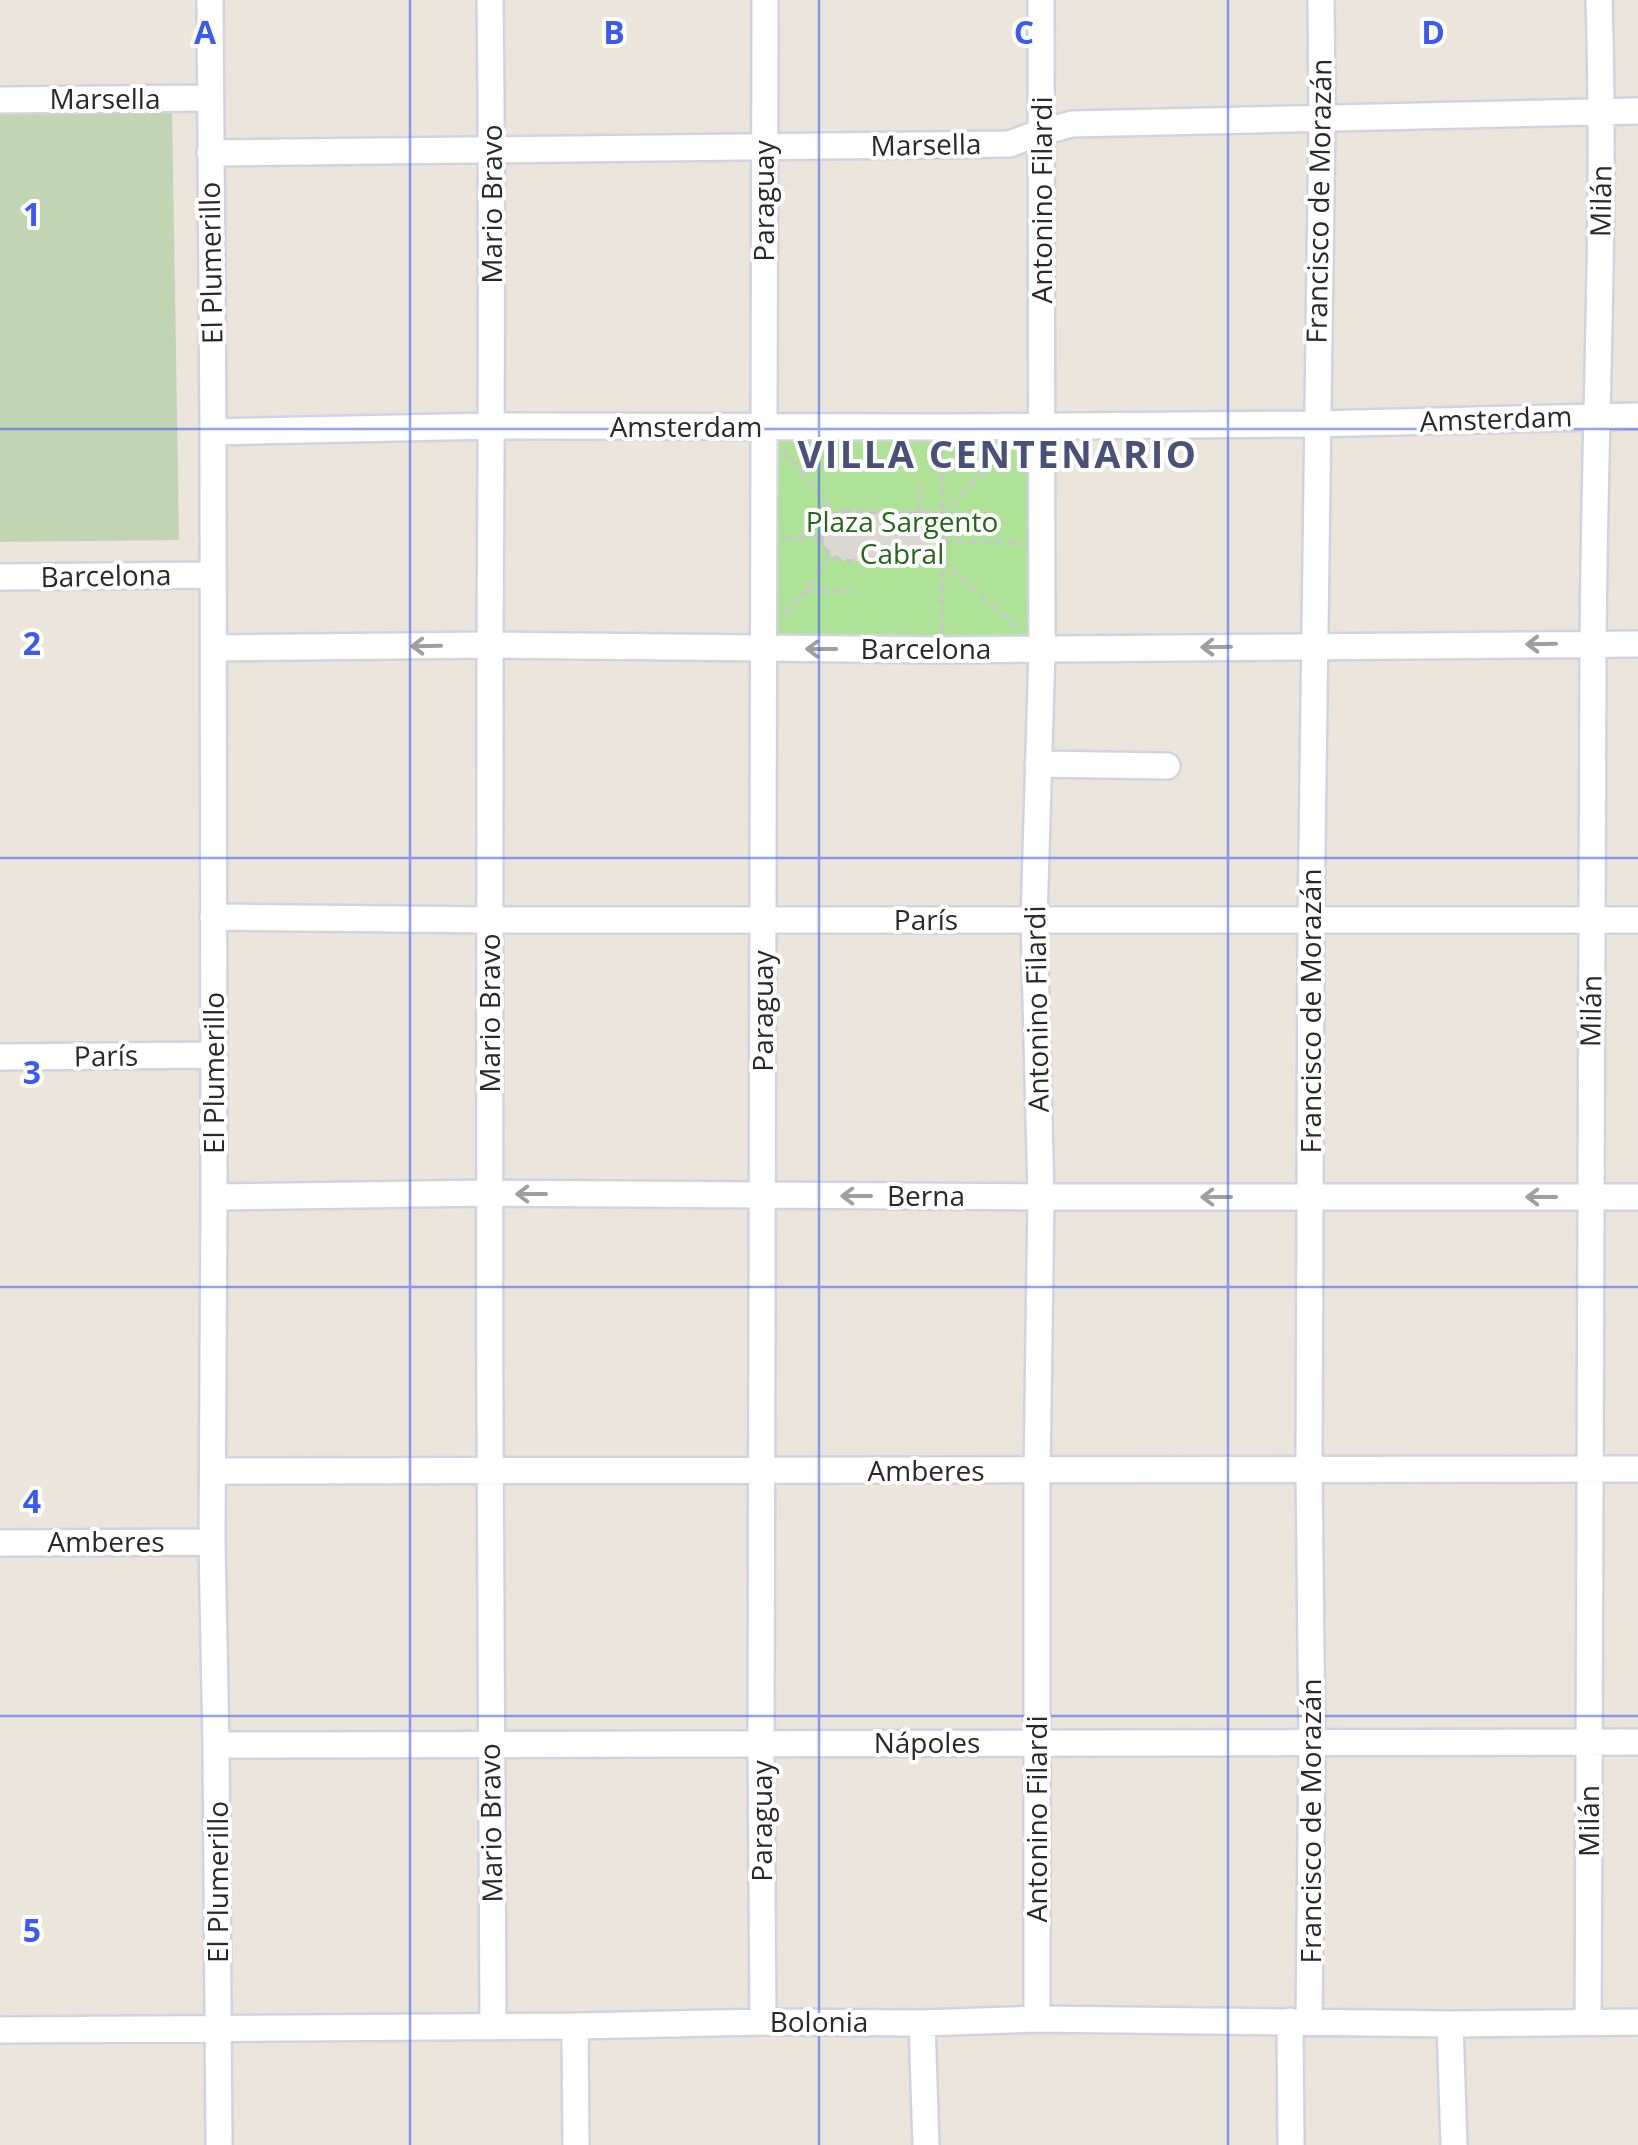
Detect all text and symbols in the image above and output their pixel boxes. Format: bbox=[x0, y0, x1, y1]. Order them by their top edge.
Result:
text: A bbox=[194, 10, 217, 53]
text: B bbox=[603, 10, 625, 53]
text: C bbox=[1014, 10, 1034, 53]
text: D bbox=[1421, 10, 1445, 53]
street label: Francisco de Morazán bbox=[1297, 58, 1339, 344]
street label: Marsella bbox=[50, 79, 160, 117]
street label: Antonino Filardi bbox=[1022, 96, 1060, 304]
street label: Mario Bravo bbox=[472, 124, 510, 284]
street label: Marsella bbox=[870, 124, 982, 164]
street label: Paraguay bbox=[744, 139, 782, 262]
street label: Milán bbox=[1580, 165, 1620, 237]
street label: El Plumerillo bbox=[190, 182, 230, 344]
text: 1 bbox=[23, 192, 41, 235]
street label: Amsterdam bbox=[1419, 396, 1573, 440]
street label: Amsterdam bbox=[610, 407, 762, 445]
district label: VILLA CENTENARIO bbox=[798, 427, 1199, 479]
park label: Plaza Sargento Cabral bbox=[806, 502, 998, 572]
street label: Barcelona bbox=[40, 555, 172, 595]
text: 2 bbox=[23, 621, 41, 664]
street label: Barcelona bbox=[861, 629, 991, 667]
one-way arrow bbox=[1525, 634, 1558, 654]
one-way arrow bbox=[410, 636, 442, 656]
one-way arrow bbox=[1200, 638, 1232, 657]
one-way arrow bbox=[805, 640, 838, 658]
street label: Francisco de Morazán bbox=[1291, 869, 1329, 1154]
street label: París bbox=[894, 900, 958, 938]
street label: Antonino Filardi bbox=[1015, 905, 1057, 1113]
street label: Mario Bravo bbox=[470, 933, 508, 1093]
street label: Paraguay bbox=[743, 949, 781, 1072]
street label: Milán bbox=[1570, 975, 1610, 1047]
street label: El Plumerillo bbox=[194, 992, 232, 1154]
street label: París bbox=[74, 1035, 138, 1075]
text: 3 bbox=[23, 1050, 41, 1093]
street label: Berna bbox=[887, 1176, 965, 1214]
one-way arrow bbox=[515, 1184, 547, 1203]
one-way arrow bbox=[840, 1186, 872, 1206]
one-way arrow bbox=[1200, 1188, 1232, 1206]
one-way arrow bbox=[1525, 1188, 1558, 1206]
street label: Amberes bbox=[868, 1451, 985, 1489]
text: 4 bbox=[23, 1479, 41, 1522]
street label: Amberes bbox=[48, 1522, 165, 1560]
street label: Francisco de Morazán bbox=[1291, 1679, 1329, 1964]
street label: Antonino Filardi bbox=[1017, 1715, 1055, 1923]
street label: Nápoles bbox=[874, 1723, 980, 1761]
street label: Mario Bravo bbox=[470, 1743, 510, 1903]
street label: Paraguay bbox=[742, 1759, 780, 1882]
street label: Milán bbox=[1569, 1785, 1607, 1857]
street label: El Plumerillo bbox=[198, 1801, 236, 1963]
text: 5 bbox=[23, 1908, 41, 1951]
street label: Bolonia bbox=[770, 2002, 868, 2040]

